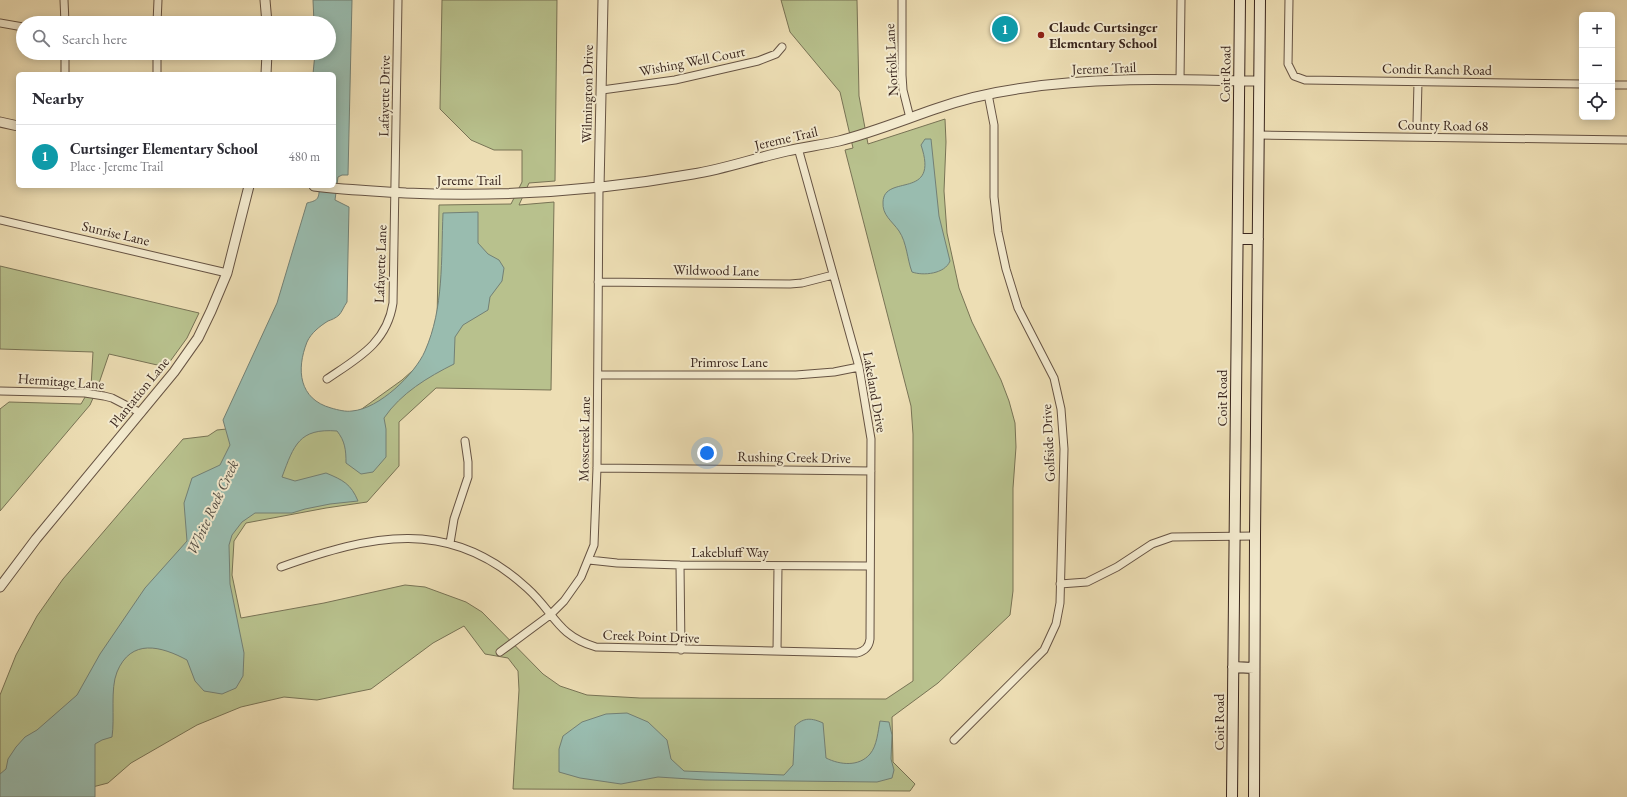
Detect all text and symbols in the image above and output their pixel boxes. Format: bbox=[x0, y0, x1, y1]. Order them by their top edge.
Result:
map controls bbox=[1579, 12, 1615, 120]
button: + bbox=[1579, 12, 1615, 48]
pin: 1 bbox=[992, 14, 1018, 44]
search box bbox=[16, 16, 336, 60]
place label: Claude Curtsinger Elementary School bbox=[1049, 18, 1158, 52]
street label: Norfolk Lane bbox=[880, 23, 902, 97]
icon: search bbox=[30, 27, 52, 49]
text: Search here bbox=[62, 29, 127, 48]
marker: Claude Curtsinger Elementary School bbox=[1036, 30, 1046, 40]
street label: Wishing Well Court bbox=[638, 42, 747, 80]
street label: Wilmington Drive bbox=[577, 44, 597, 143]
street label: Coit Road bbox=[1216, 45, 1235, 103]
button: − bbox=[1579, 48, 1615, 84]
street label: Lafayette Drive bbox=[374, 55, 394, 137]
street label: Jereme Trail bbox=[1070, 58, 1137, 78]
street label: Condit Ranch Road bbox=[1382, 59, 1493, 79]
button: locate bbox=[1579, 84, 1615, 120]
text: Nearby bbox=[32, 87, 84, 109]
street label: County Road 68 bbox=[1398, 115, 1489, 135]
street label: Jereme Trail bbox=[752, 122, 820, 154]
text: Curtsinger Elementary School bbox=[70, 139, 258, 158]
text: 1 bbox=[42, 148, 48, 165]
text: 480 m bbox=[289, 148, 320, 165]
text: Place · Jereme Trail bbox=[70, 158, 163, 175]
street label: Jereme Trail bbox=[436, 171, 502, 189]
street label: Sunrise Lane bbox=[80, 216, 152, 250]
street label: Lafayette Lane bbox=[370, 224, 390, 303]
street label: Wildwood Lane bbox=[673, 260, 760, 280]
street label: Lakeland Drive bbox=[859, 350, 891, 434]
street label: Plantation Lane bbox=[105, 353, 173, 431]
street label: Primrose Lane bbox=[690, 353, 768, 371]
street label: Hermitage Lane bbox=[17, 369, 105, 393]
street label: Coit Road bbox=[1213, 369, 1231, 426]
street label: Mosscreek Lane bbox=[574, 396, 594, 482]
street label: Golfside Drive bbox=[1037, 403, 1059, 482]
your location bbox=[697, 443, 717, 463]
street label: Rushing Creek Drive bbox=[737, 447, 851, 467]
water label: White Rock Creek bbox=[182, 456, 242, 557]
street label: Lakebluff Way bbox=[691, 543, 770, 561]
street label: Creek Point Drive bbox=[602, 625, 700, 647]
street label: Coit Road bbox=[1210, 693, 1228, 750]

